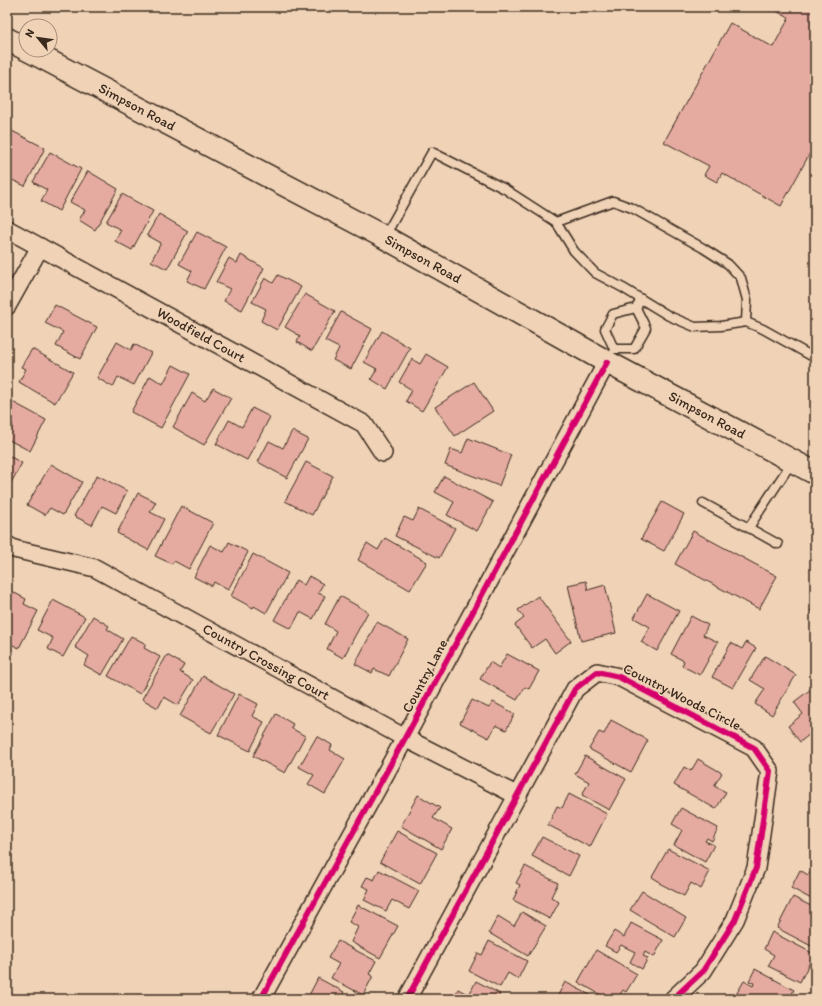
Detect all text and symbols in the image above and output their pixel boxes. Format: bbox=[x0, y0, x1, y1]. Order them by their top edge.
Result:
north arrow bbox=[18, 18, 58, 58]
text: N bbox=[22, 27, 37, 40]
street label: Simpson Road bbox=[96, 80, 179, 135]
street label: Simpson Road bbox=[382, 231, 465, 287]
street label: Woodfield Court bbox=[154, 304, 248, 366]
street label: Simpson Road bbox=[666, 388, 749, 443]
street label: Country Crossing Court bbox=[200, 620, 332, 704]
street label: Country Lane bbox=[399, 636, 452, 716]
street label: Country Woods Circle bbox=[620, 660, 744, 734]

